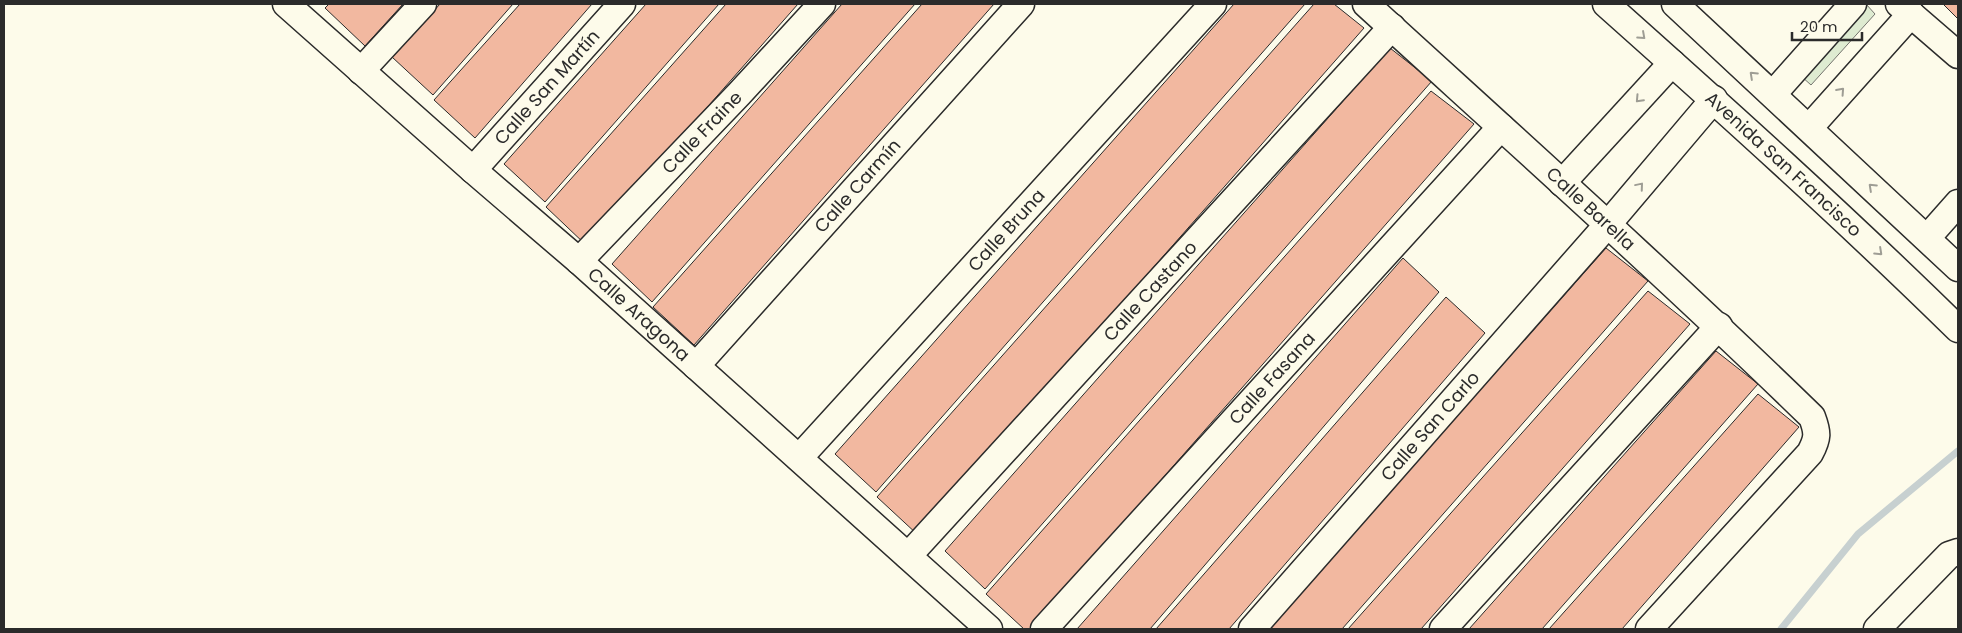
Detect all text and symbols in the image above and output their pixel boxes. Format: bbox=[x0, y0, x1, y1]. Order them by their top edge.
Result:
scale bar bbox=[1792, 10, 1862, 42]
text: 20 m bbox=[1800, 16, 1838, 37]
street label: Calle San Martín bbox=[488, 24, 605, 150]
one-way arrow bbox=[1637, 30, 1646, 39]
one-way arrow bbox=[1750, 72, 1759, 81]
street label: Calle Fraine bbox=[656, 85, 747, 179]
street label: Avenida San Francisco bbox=[1700, 86, 1867, 242]
one-way arrow bbox=[1836, 88, 1845, 97]
one-way arrow bbox=[1636, 93, 1645, 102]
street label: Calle Carmín bbox=[808, 133, 906, 238]
street label: Calle Barella bbox=[1541, 161, 1641, 256]
street label: Calle Bruna bbox=[962, 183, 1050, 277]
one-way arrow bbox=[1634, 183, 1643, 192]
one-way arrow bbox=[1868, 184, 1877, 193]
street label: Calle Castano bbox=[1097, 235, 1202, 347]
one-way arrow bbox=[1873, 246, 1882, 255]
street label: Calle Aragona bbox=[583, 262, 696, 367]
street label: Calle Fasana bbox=[1223, 326, 1321, 430]
street label: Calle San Carlo bbox=[1375, 366, 1485, 486]

